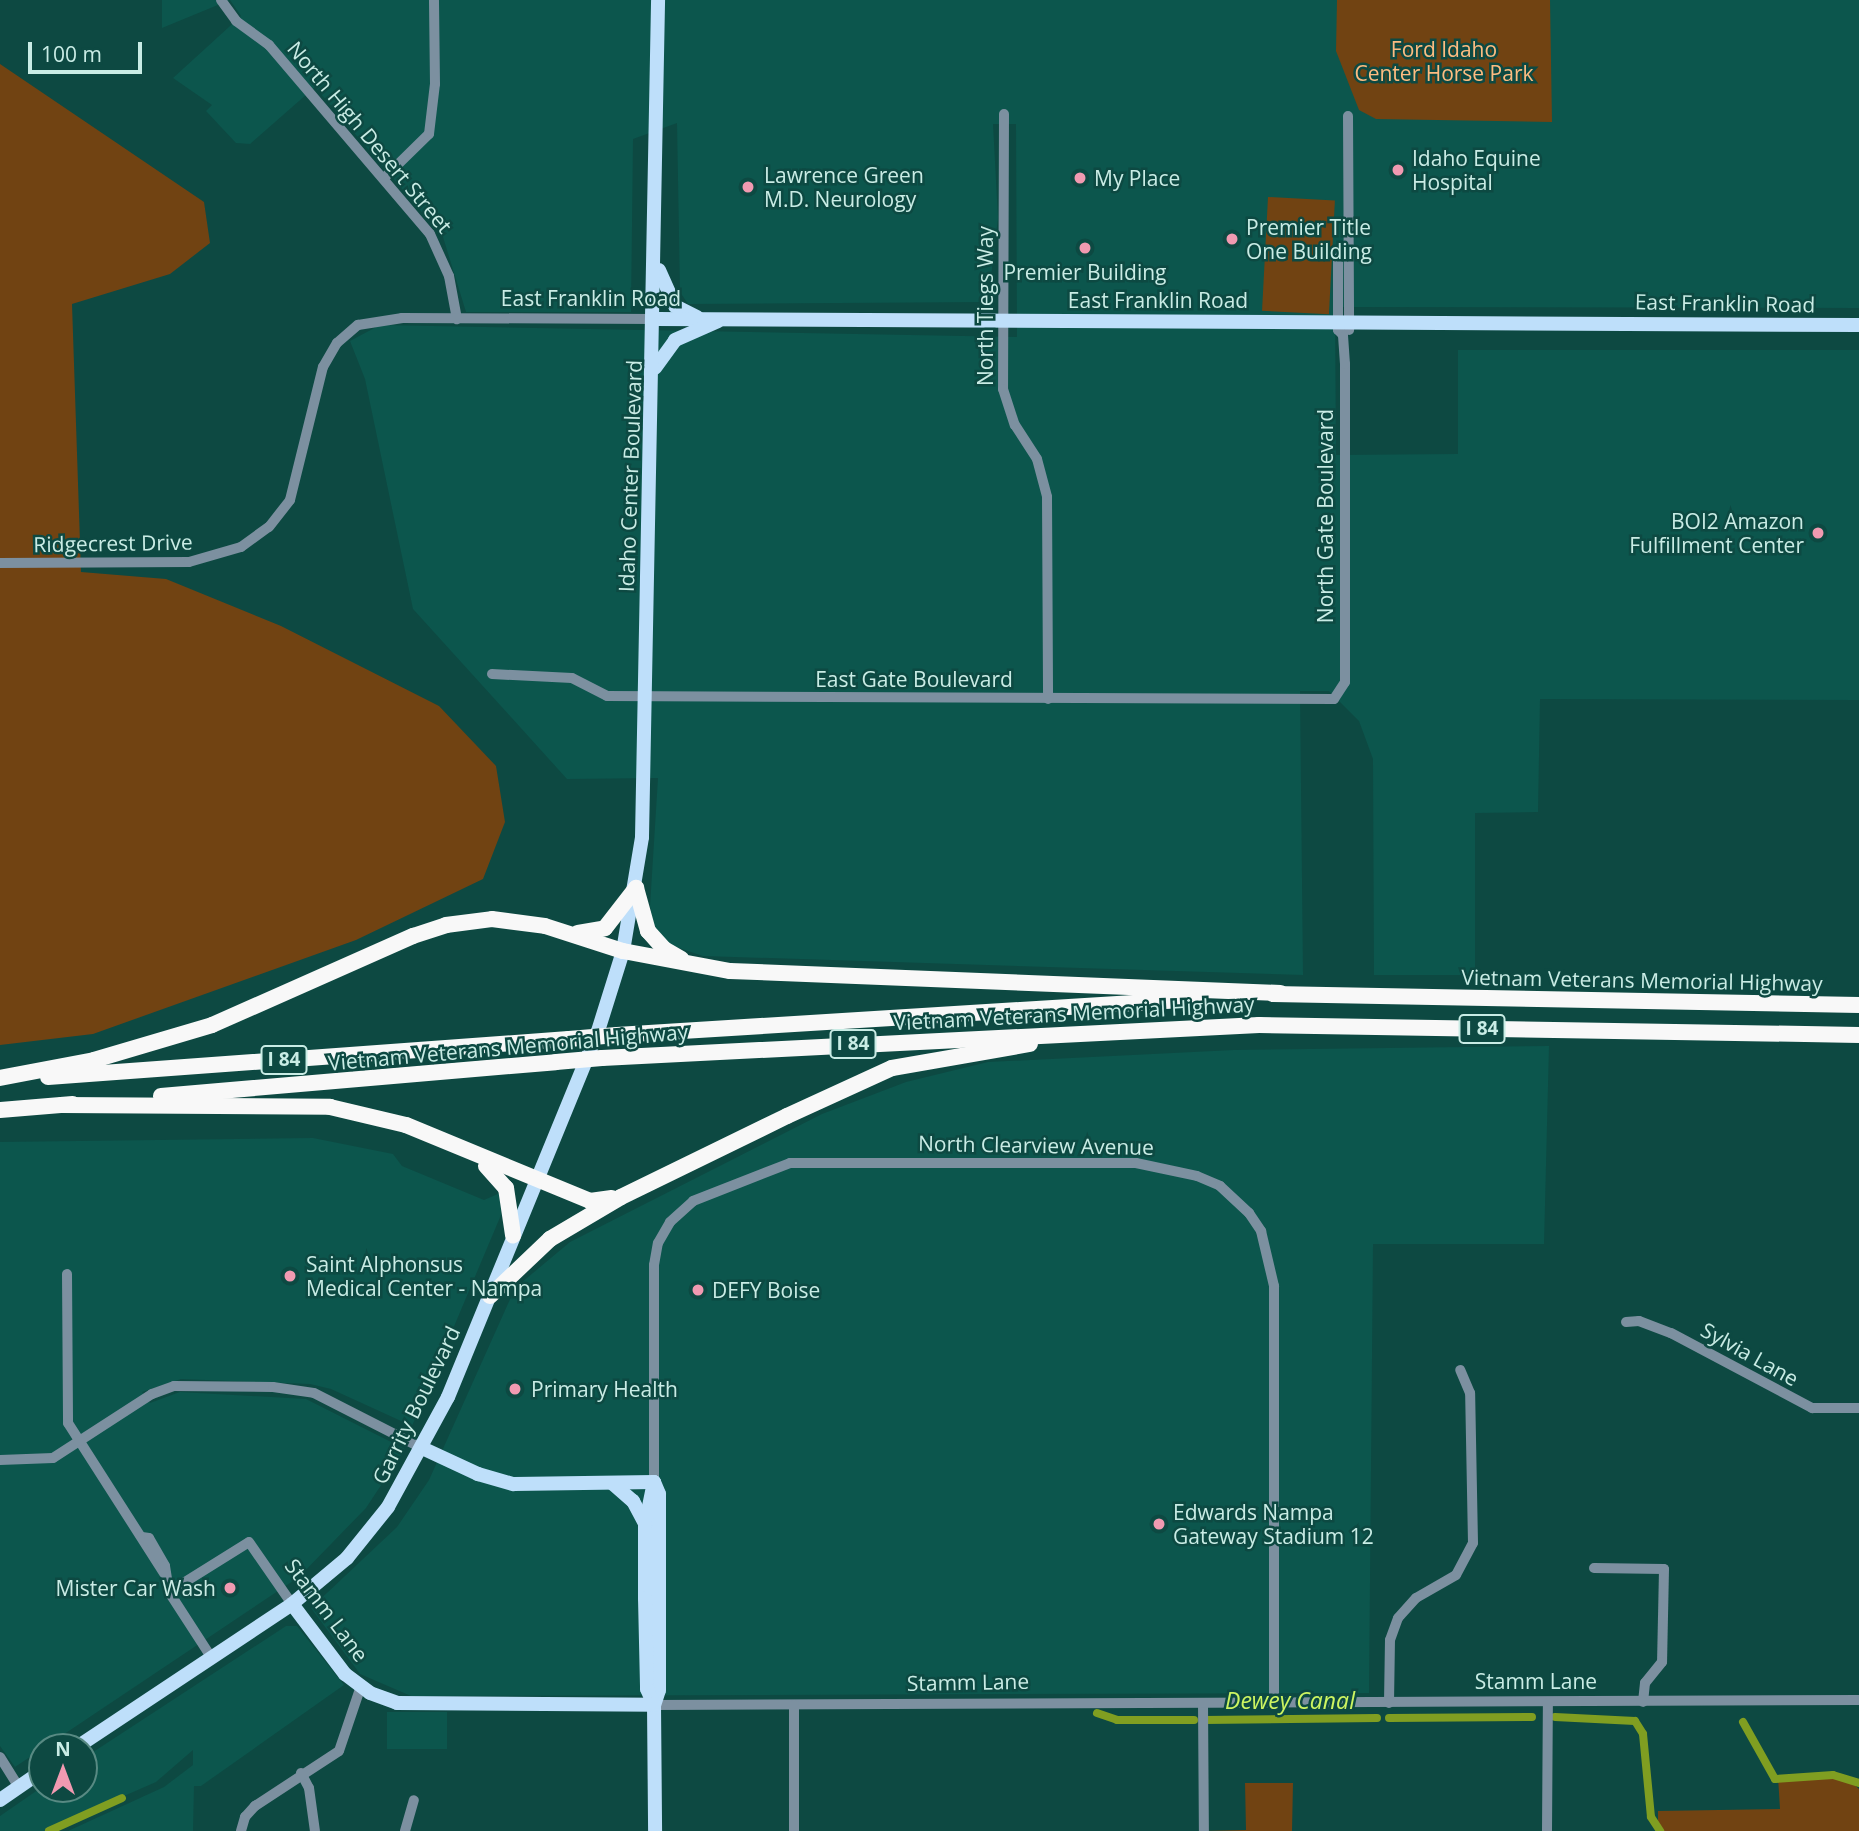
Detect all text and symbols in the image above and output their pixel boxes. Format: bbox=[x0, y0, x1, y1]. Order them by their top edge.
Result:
scale bar bbox=[32, 28, 145, 72]
street label: North High Desert Street bbox=[282, 36, 458, 238]
park label: Ford Idaho Center Horse Park bbox=[1354, 36, 1534, 86]
text: 100 m bbox=[41, 40, 102, 68]
place label: Idaho Equine Hospital bbox=[1412, 145, 1541, 195]
place label: Lawrence Green M.D. Neurology bbox=[764, 162, 924, 212]
marker: Idaho Equine Hospital bbox=[1390, 162, 1406, 178]
place label: My Place bbox=[1094, 165, 1180, 191]
marker: My Place bbox=[1072, 170, 1088, 186]
marker: Lawrence Green M.D. Neurology bbox=[738, 177, 758, 197]
place label: Premier Title One Building bbox=[1246, 214, 1372, 264]
street label: North Tiegs Way bbox=[972, 226, 998, 386]
marker: Premier Title One Building bbox=[1224, 231, 1240, 247]
marker: Premier Building bbox=[1077, 240, 1093, 256]
place label: Premier Building bbox=[1003, 259, 1167, 285]
street label: East Franklin Road bbox=[501, 285, 681, 311]
street label: East Franklin Road bbox=[1068, 287, 1248, 313]
street label: East Franklin Road bbox=[1635, 289, 1815, 317]
street label: Idaho Center Boulevard bbox=[613, 359, 647, 593]
street label: North Gate Boulevard bbox=[1312, 409, 1338, 623]
place label: BOI2 Amazon Fulfillment Center bbox=[1629, 508, 1804, 558]
marker: BOI2 Amazon Fulfillment Center bbox=[1810, 525, 1826, 541]
street label: Ridgecrest Drive bbox=[33, 529, 193, 557]
street label: East Gate Boulevard bbox=[815, 666, 1013, 692]
street label: Vietnam Veterans Memorial Highway bbox=[1461, 964, 1823, 996]
street label: Vietnam Veterans Memorial Highway bbox=[893, 991, 1255, 1035]
road number: I 84 bbox=[1458, 1014, 1506, 1044]
street label: Vietnam Veterans Memorial Highway bbox=[327, 1019, 689, 1075]
road number: I 84 bbox=[828, 1028, 878, 1060]
road number: I 84 bbox=[260, 1044, 308, 1076]
street label: North Clearview Avenue bbox=[918, 1130, 1154, 1160]
place label: Saint Alphonsus Medical Center - Nampa bbox=[306, 1251, 542, 1301]
marker: Saint Alphonsus Medical Center - Nampa bbox=[280, 1266, 300, 1286]
place label: DEFY Boise bbox=[712, 1277, 820, 1303]
marker: DEFY Boise bbox=[690, 1282, 706, 1298]
street label: Sylvia Lane bbox=[1697, 1317, 1803, 1391]
street label: Garrity Boulevard bbox=[367, 1322, 465, 1488]
place label: Primary Health bbox=[531, 1376, 678, 1402]
marker: Primary Health bbox=[505, 1379, 525, 1399]
place label: Edwards Nampa Gateway Stadium 12 bbox=[1173, 1499, 1374, 1549]
marker: Edwards Nampa Gateway Stadium 12 bbox=[1151, 1516, 1167, 1532]
street label: Stamm Lane bbox=[280, 1554, 374, 1666]
place label: Mister Car Wash bbox=[56, 1575, 216, 1601]
marker: Mister Car Wash bbox=[222, 1580, 238, 1596]
street label: Stamm Lane bbox=[907, 1668, 1029, 1696]
street label: Stamm Lane bbox=[1475, 1668, 1597, 1694]
water label: Dewey Canal bbox=[1225, 1686, 1355, 1714]
north arrow bbox=[28, 1733, 98, 1803]
text: N bbox=[55, 1736, 71, 1762]

